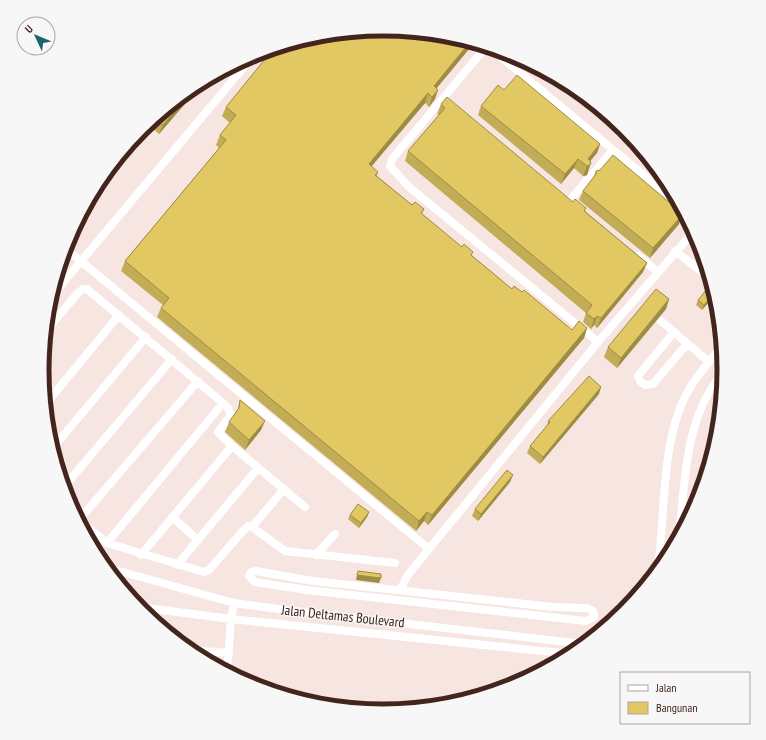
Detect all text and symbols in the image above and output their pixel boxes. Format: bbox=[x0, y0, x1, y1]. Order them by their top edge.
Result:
north arrow bbox=[16, 16, 56, 56]
text: U bbox=[22, 22, 36, 36]
street label: Jalan Deltamas Boulevard bbox=[280, 600, 405, 631]
legend bbox=[620, 672, 750, 724]
text: Jalan bbox=[655, 680, 677, 695]
text: Bangunan bbox=[656, 700, 697, 715]

